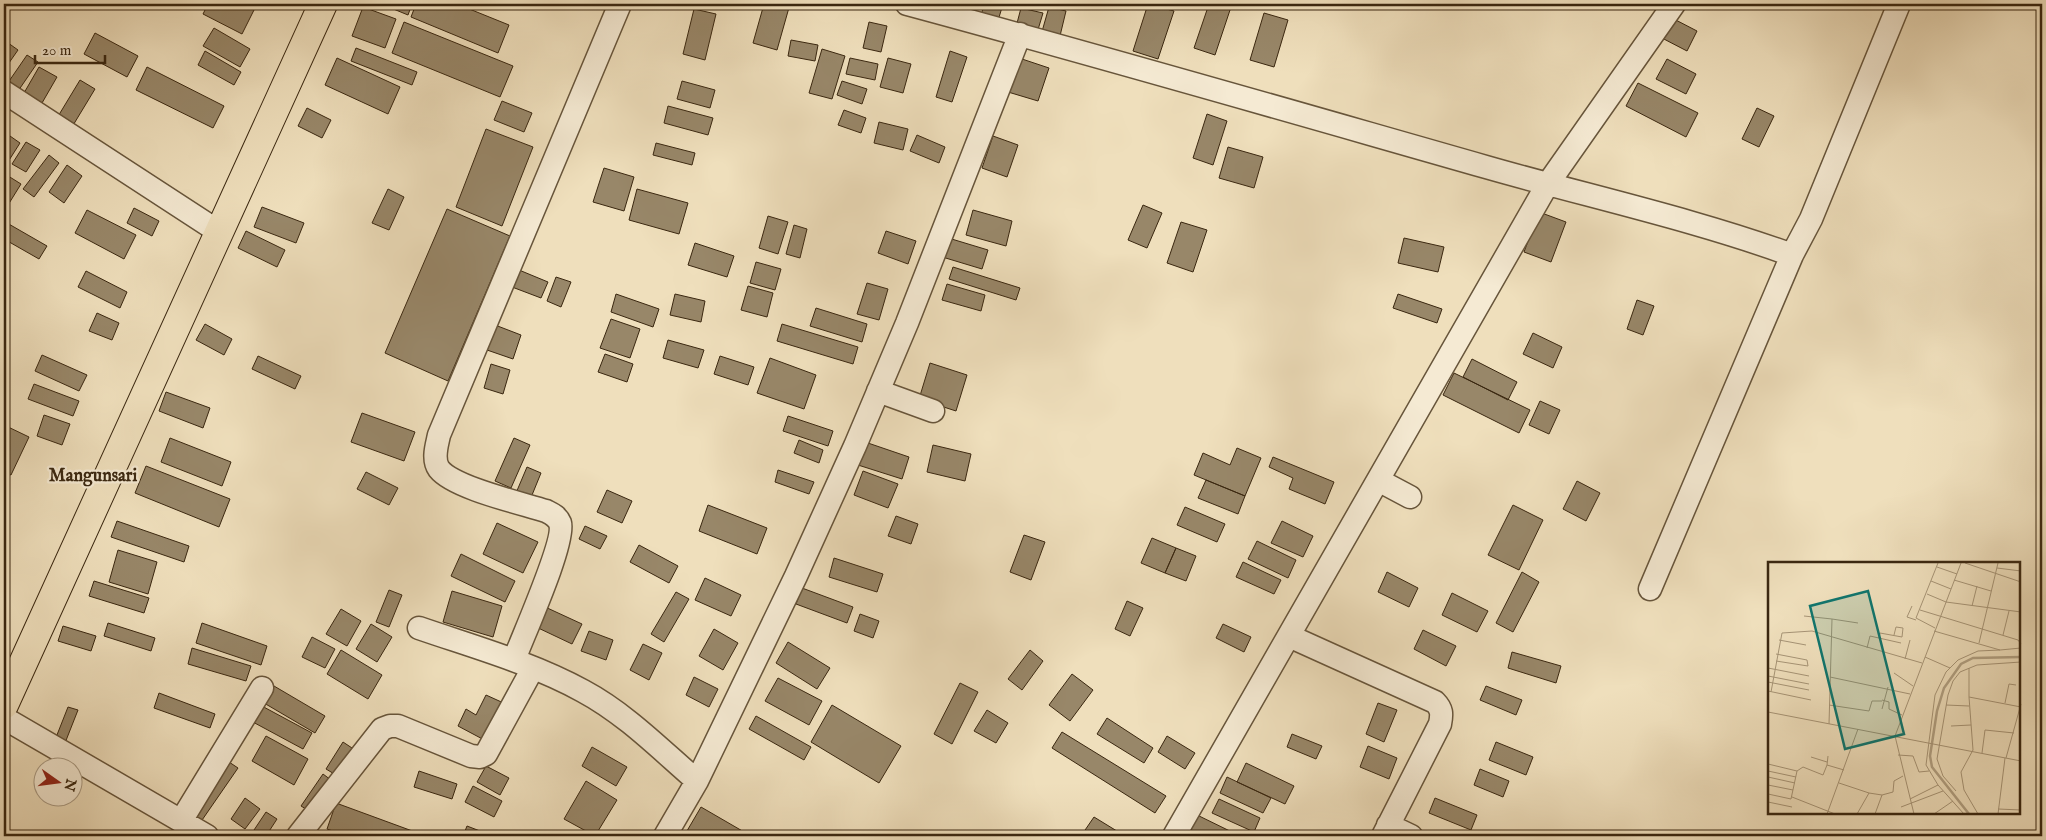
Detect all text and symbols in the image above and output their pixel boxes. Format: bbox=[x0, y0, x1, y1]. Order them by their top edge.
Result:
scale bar bbox=[35, 32, 105, 64]
text: 20 m bbox=[42, 41, 72, 60]
district label: Mangunsari bbox=[49, 465, 137, 488]
inset map bbox=[1768, 562, 2021, 815]
north arrow bbox=[32, 758, 82, 808]
text: N bbox=[59, 776, 80, 793]

